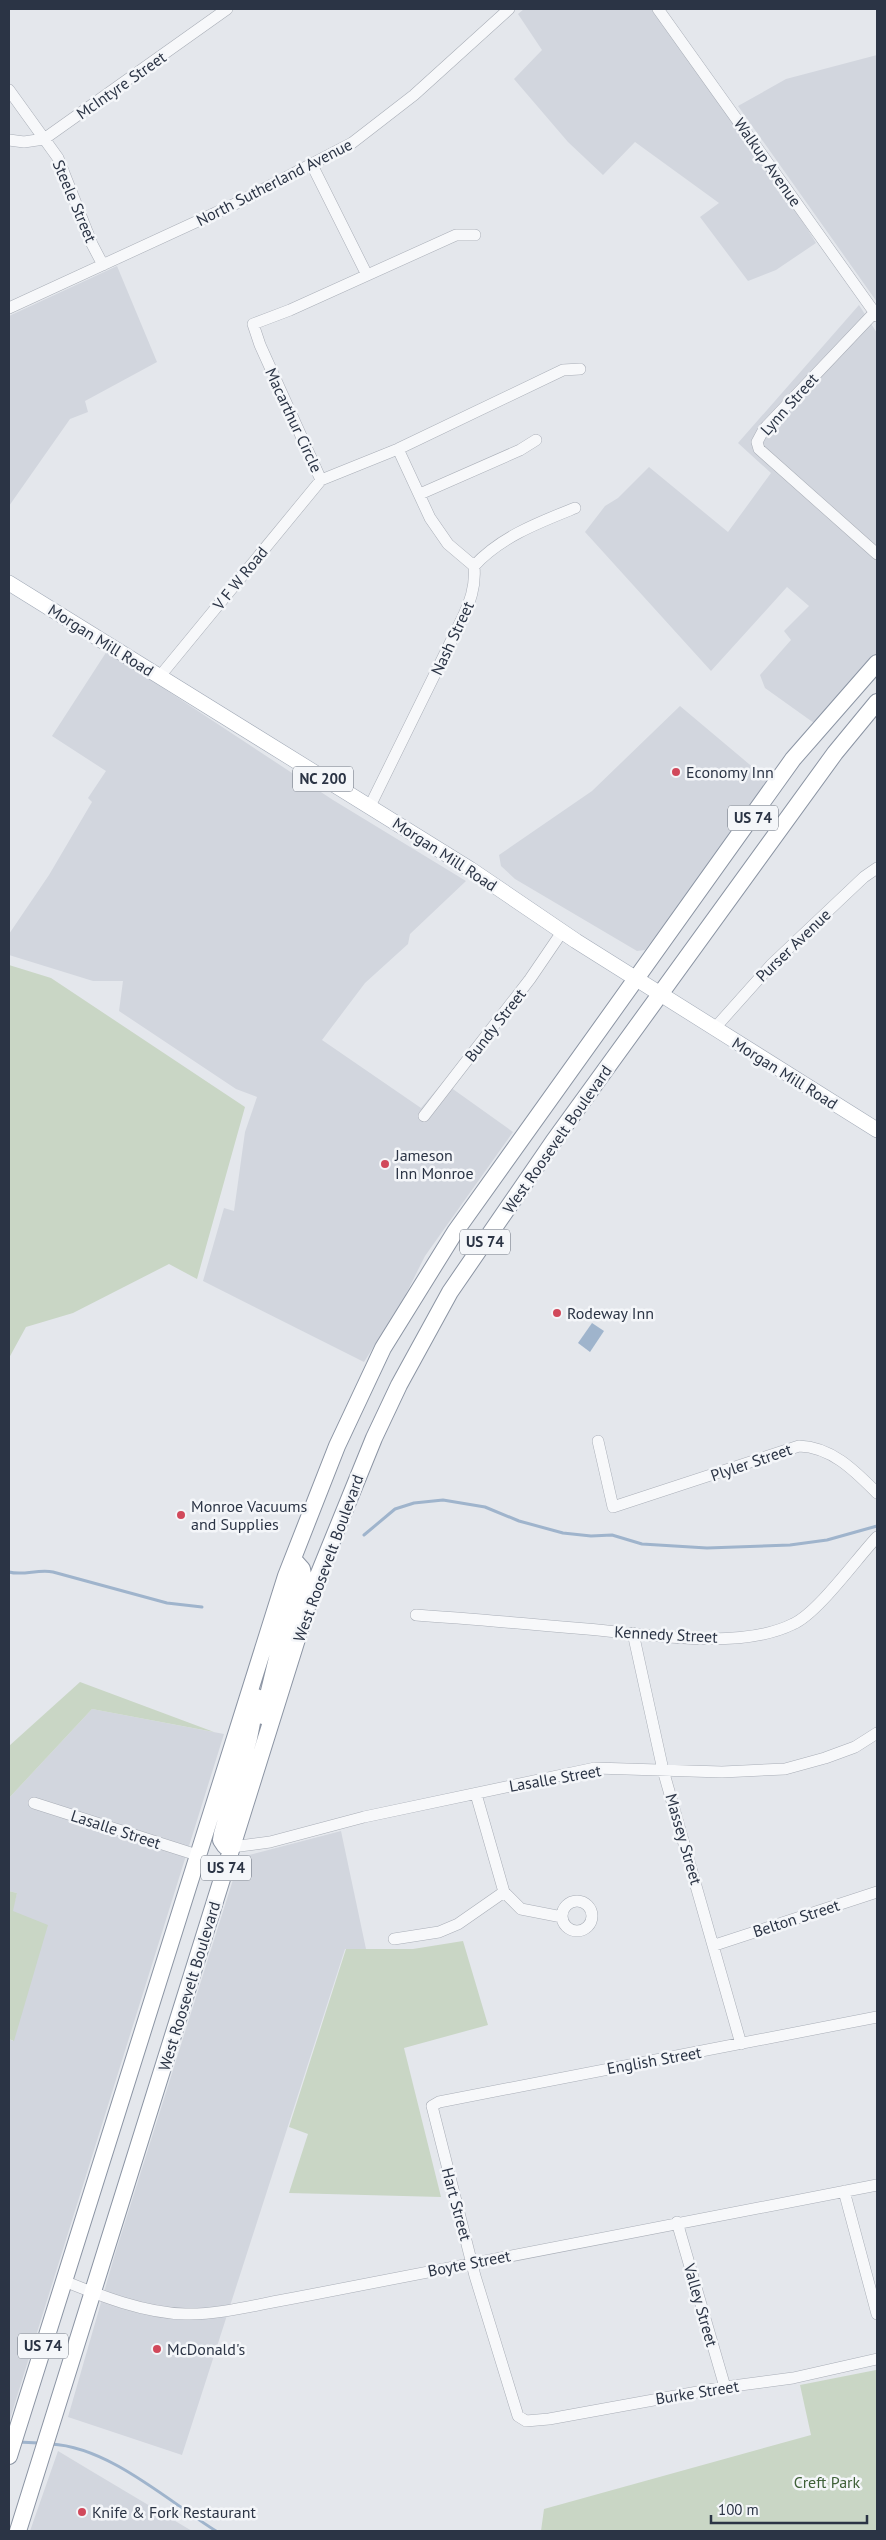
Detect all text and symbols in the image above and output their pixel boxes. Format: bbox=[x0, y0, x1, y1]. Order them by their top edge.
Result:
street label: McIntyre Street bbox=[72, 46, 170, 123]
street label: Walkup Avenue bbox=[730, 114, 806, 210]
street label: North Sutherland Avenue bbox=[193, 134, 355, 230]
street label: Steele Street bbox=[49, 157, 102, 246]
street label: Macarthur Circle bbox=[261, 365, 327, 475]
street label: Lynn Street bbox=[756, 368, 823, 439]
street label: V F W Road bbox=[208, 542, 272, 615]
street label: Nash Street bbox=[426, 597, 478, 678]
street label: Morgan Mill Road bbox=[45, 600, 157, 680]
place label: Economy Inn bbox=[686, 762, 774, 782]
road number: NC 200 bbox=[293, 766, 353, 792]
marker: Economy Inn bbox=[670, 766, 682, 778]
road number: US 74 bbox=[728, 806, 778, 830]
street label: Morgan Mill Road bbox=[389, 813, 501, 895]
street label: Purser Avenue bbox=[751, 904, 835, 986]
street label: Bundy Street bbox=[460, 984, 530, 1066]
street label: Morgan Mill Road bbox=[729, 1033, 841, 1113]
street label: West Roosevelt Boulevard bbox=[498, 1061, 616, 1217]
place label: Jameson Inn Monroe bbox=[394, 1145, 474, 1183]
marker: Jameson Inn Monroe bbox=[379, 1158, 391, 1170]
road number: US 74 bbox=[460, 1230, 510, 1254]
place label: Rodeway Inn bbox=[567, 1303, 654, 1323]
marker: Rodeway Inn bbox=[551, 1307, 563, 1319]
street label: Plyler Street bbox=[708, 1439, 795, 1485]
street label: West Roosevelt Boulevard bbox=[288, 1472, 368, 1644]
place label: Monroe Vacuums and Supplies bbox=[191, 1496, 308, 1534]
marker: Monroe Vacuums and Supplies bbox=[175, 1509, 187, 1521]
street label: Kennedy Street bbox=[614, 1621, 719, 1647]
street label: Lasalle Street bbox=[507, 1760, 603, 1796]
street label: Massey Street bbox=[661, 1791, 707, 1887]
street label: Lasalle Street bbox=[69, 1805, 164, 1853]
road number: US 74 bbox=[201, 1856, 251, 1880]
street label: Belton Street bbox=[750, 1894, 842, 1941]
street label: West Roosevelt Boulevard bbox=[154, 1899, 224, 2073]
street label: English Street bbox=[605, 2042, 703, 2078]
street label: Hart Street bbox=[438, 2165, 477, 2243]
street label: Boyte Street bbox=[426, 2245, 513, 2281]
street label: Valley Street bbox=[679, 2260, 723, 2349]
road number: US 74 bbox=[18, 2334, 68, 2358]
place label: McDonald's bbox=[167, 2339, 245, 2359]
marker: McDonald's bbox=[151, 2343, 163, 2355]
street label: Burke Street bbox=[654, 2375, 741, 2408]
park label: Creft Park bbox=[794, 2472, 861, 2492]
scale bar bbox=[711, 2492, 867, 2524]
text: 100 m bbox=[718, 2500, 759, 2519]
place label: Knife & Fork Restaurant bbox=[92, 2502, 256, 2522]
marker: Knife & Fork Restaurant bbox=[76, 2506, 88, 2518]

